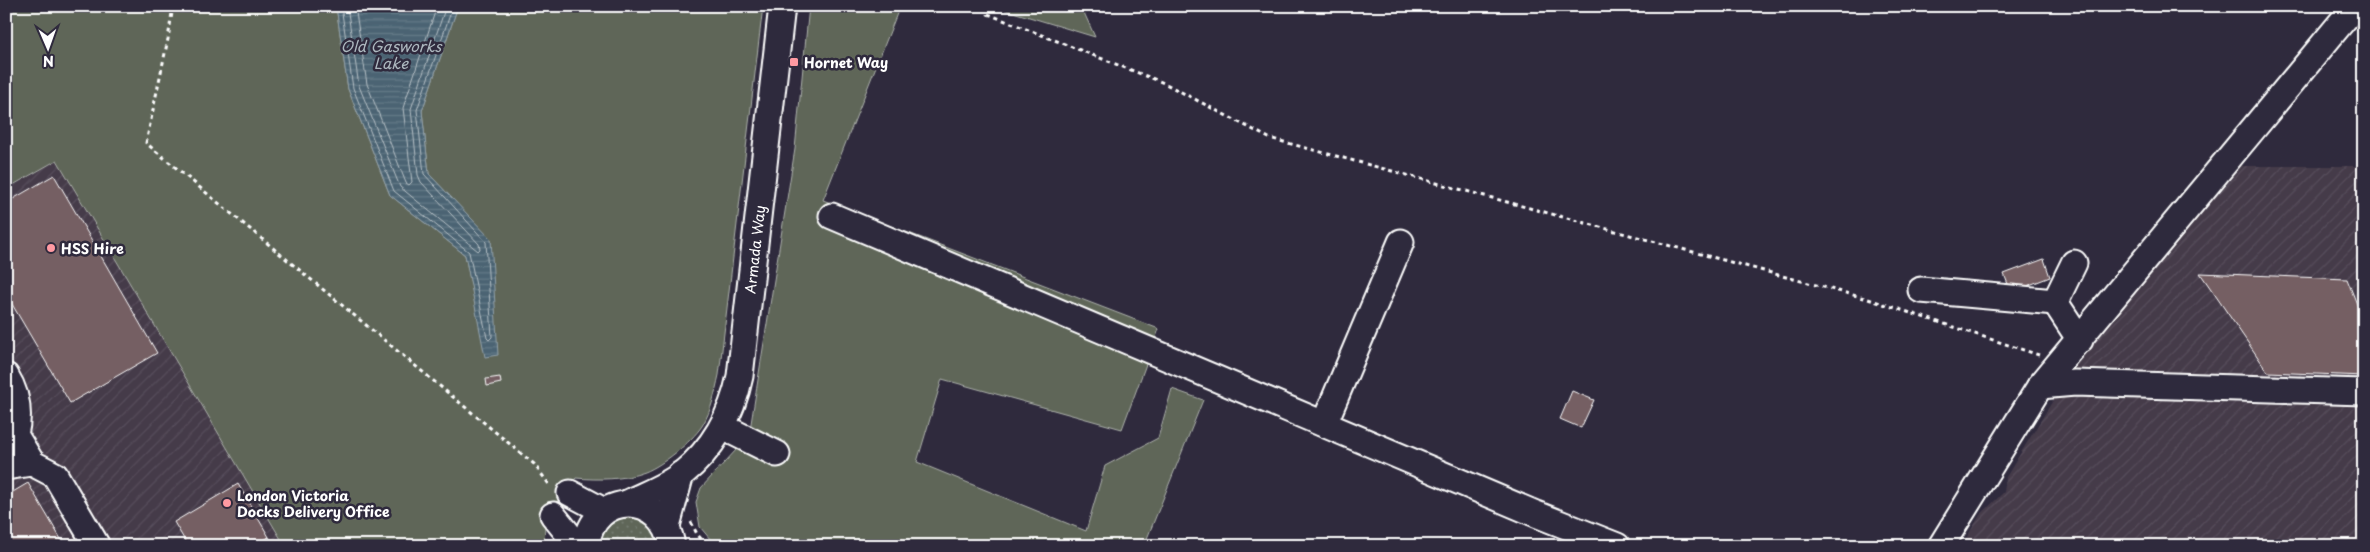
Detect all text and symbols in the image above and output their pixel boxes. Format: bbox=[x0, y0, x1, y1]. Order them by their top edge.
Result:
north arrow bbox=[22, 22, 72, 72]
water label: Old Gasworks Lake bbox=[341, 34, 443, 74]
text: N bbox=[43, 51, 54, 72]
place label: Hornet Way bbox=[804, 52, 888, 73]
marker: Hornet Way bbox=[788, 56, 800, 68]
street label: Armada Way bbox=[739, 204, 770, 295]
place label: HSS Hire bbox=[61, 238, 124, 259]
marker: HSS Hire bbox=[45, 242, 57, 254]
place label: London Victoria Docks Delivery Office bbox=[237, 485, 390, 522]
marker: London Victoria Docks Delivery Office bbox=[221, 497, 233, 509]

